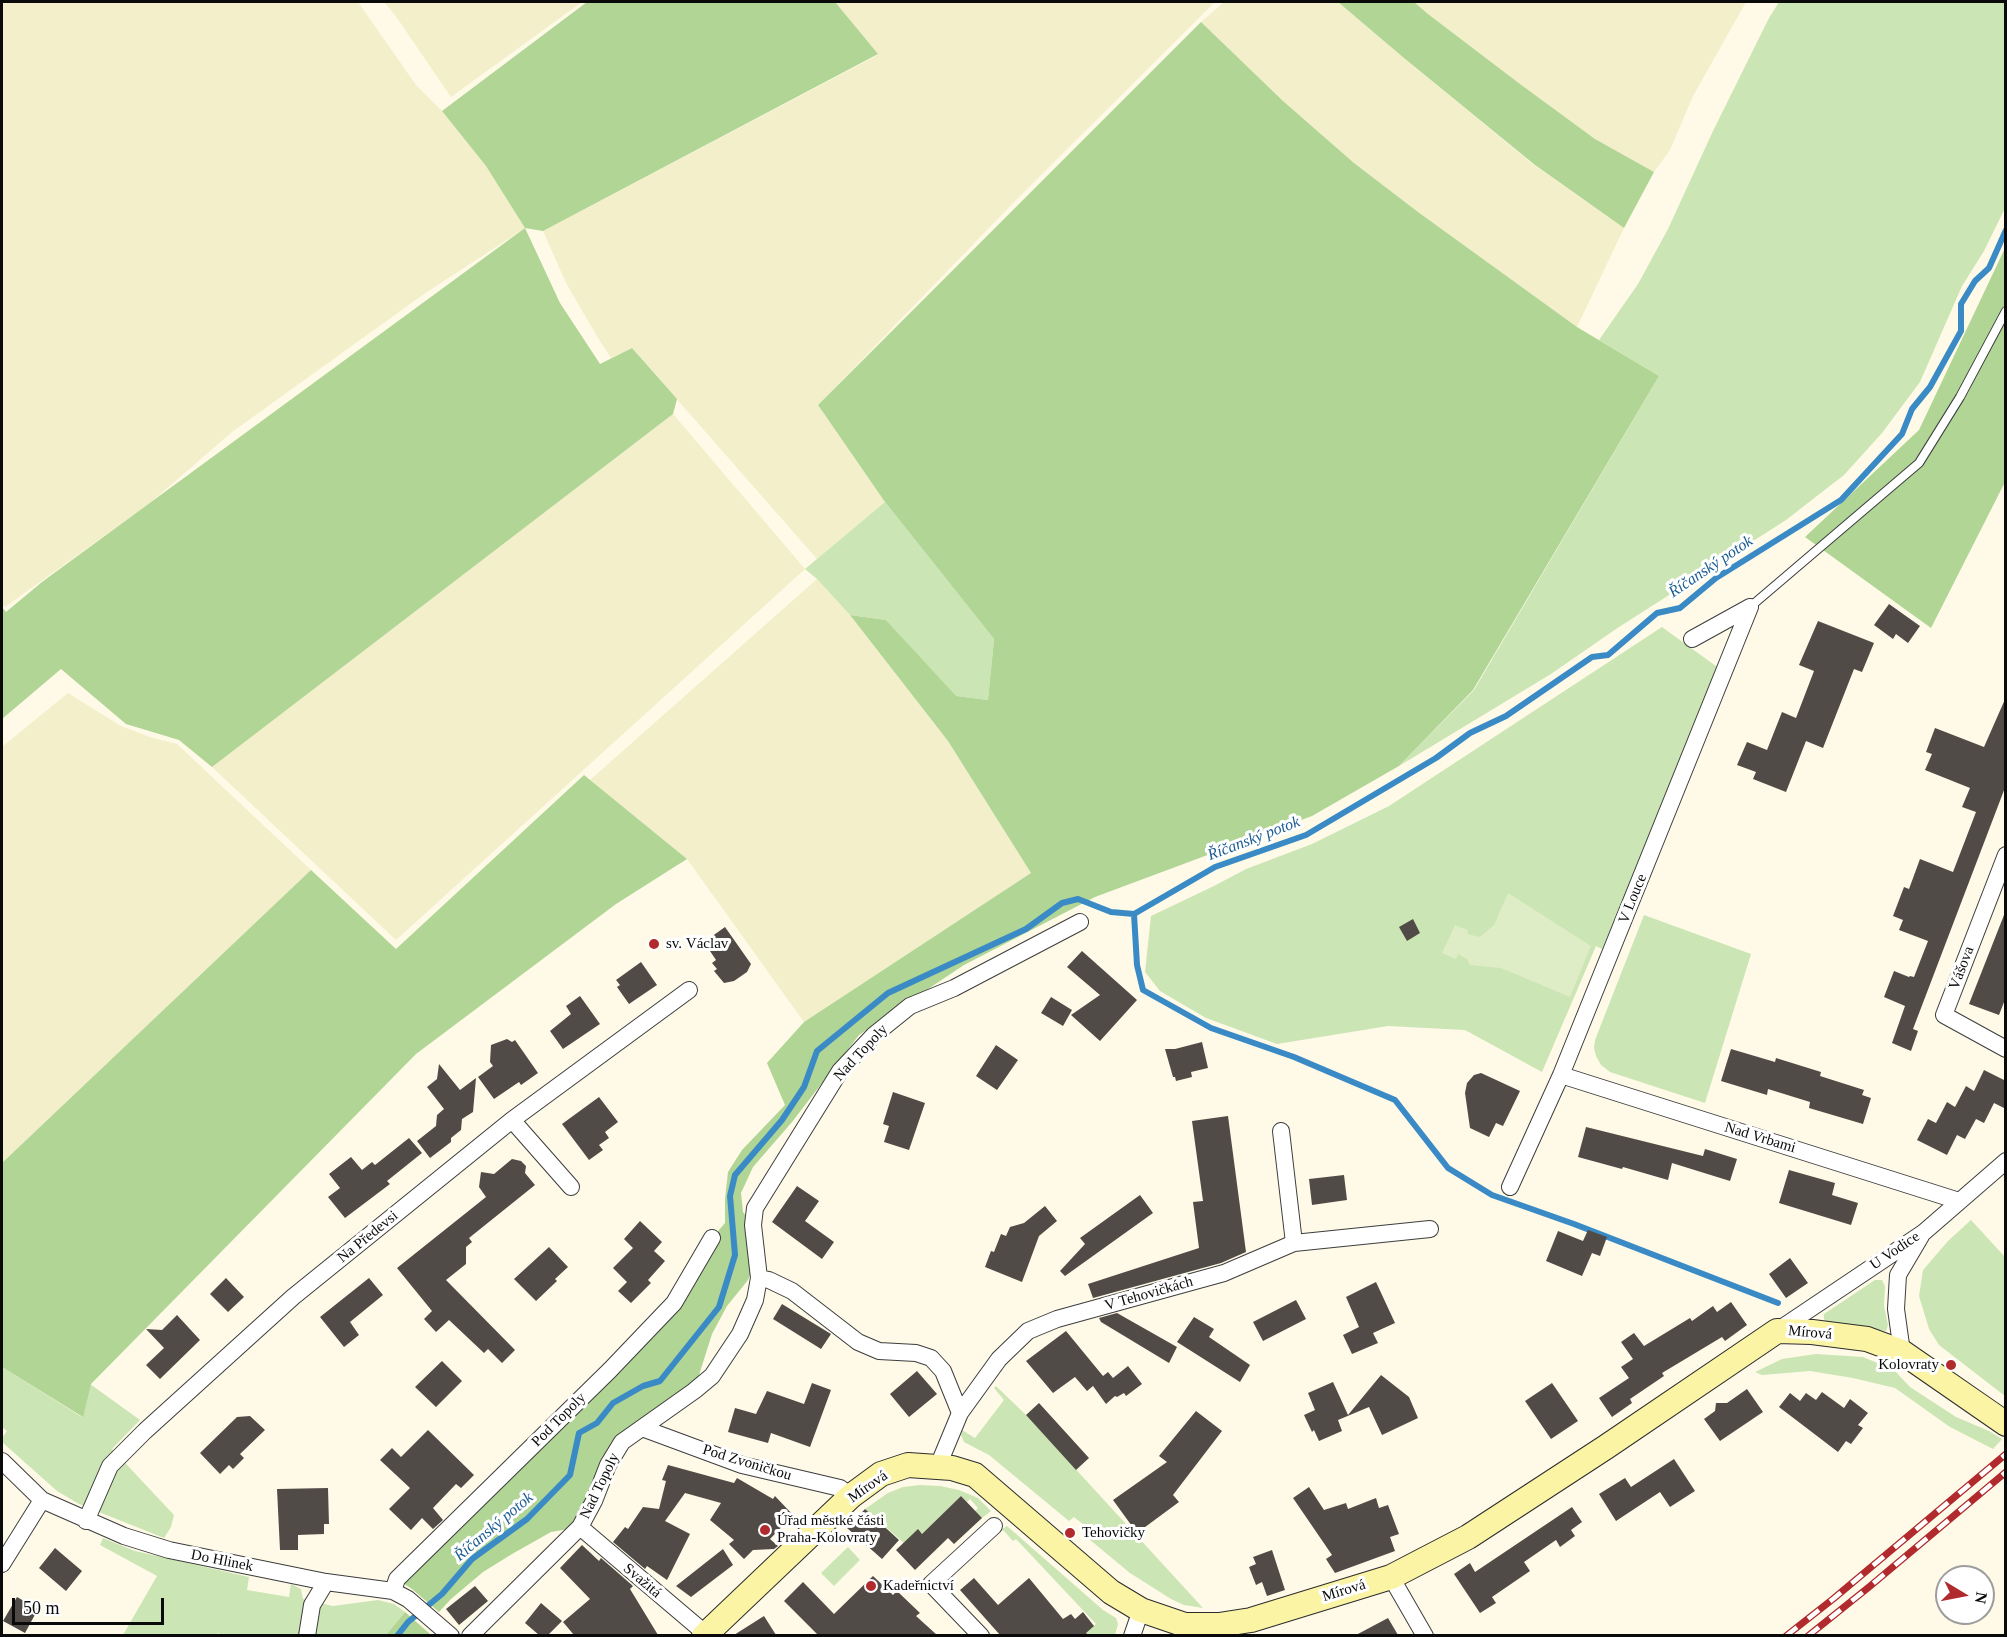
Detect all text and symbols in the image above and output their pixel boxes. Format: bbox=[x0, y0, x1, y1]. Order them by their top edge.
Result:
water label: Říčanský potok bbox=[1665, 532, 1757, 602]
water label: Říčanský potok bbox=[1205, 813, 1303, 865]
street label: V Louce bbox=[1615, 871, 1651, 927]
place label: sv. Václav bbox=[666, 935, 728, 953]
marker: sv. Václav bbox=[647, 937, 661, 951]
street label: Vášova bbox=[1946, 944, 1978, 992]
street label: Nad Topoly bbox=[830, 1021, 892, 1085]
street label: Nad Vrbami bbox=[1722, 1119, 1798, 1157]
street label: Na Předevsi bbox=[334, 1207, 402, 1267]
street label: U Vodice bbox=[1867, 1228, 1923, 1274]
street label: V Tehovičkách bbox=[1103, 1273, 1195, 1315]
street label: Mírová bbox=[1787, 1322, 1833, 1344]
place label: Kolovraty bbox=[1878, 1356, 1939, 1374]
marker: Kolovraty bbox=[1944, 1358, 1958, 1372]
street label: Pod Topoly bbox=[528, 1389, 590, 1451]
street label: Pod Zvoničkou bbox=[700, 1441, 794, 1485]
street label: Nad Topoly bbox=[576, 1450, 624, 1522]
street label: Mírová bbox=[845, 1467, 891, 1507]
water label: Říčanský potok bbox=[451, 1488, 537, 1566]
place label: Úřad městké části Praha-Kolovraty bbox=[777, 1512, 884, 1547]
marker: Úřad městké části Praha-Kolovraty bbox=[758, 1523, 772, 1537]
place label: Tehovičky bbox=[1082, 1524, 1145, 1542]
marker: Tehovičky bbox=[1063, 1526, 1077, 1540]
street label: Do Hlinek bbox=[189, 1546, 255, 1576]
street label: Svažitá bbox=[619, 1560, 665, 1602]
north arrow bbox=[1935, 1565, 1995, 1625]
street label: Mírová bbox=[1320, 1576, 1368, 1606]
place label: Kadeřnictví bbox=[883, 1577, 954, 1595]
marker: Kadeřnictví bbox=[864, 1579, 878, 1593]
scale bar bbox=[15, 1586, 166, 1624]
text: N bbox=[1972, 1591, 1991, 1605]
text: 50 m bbox=[23, 1598, 60, 1618]

